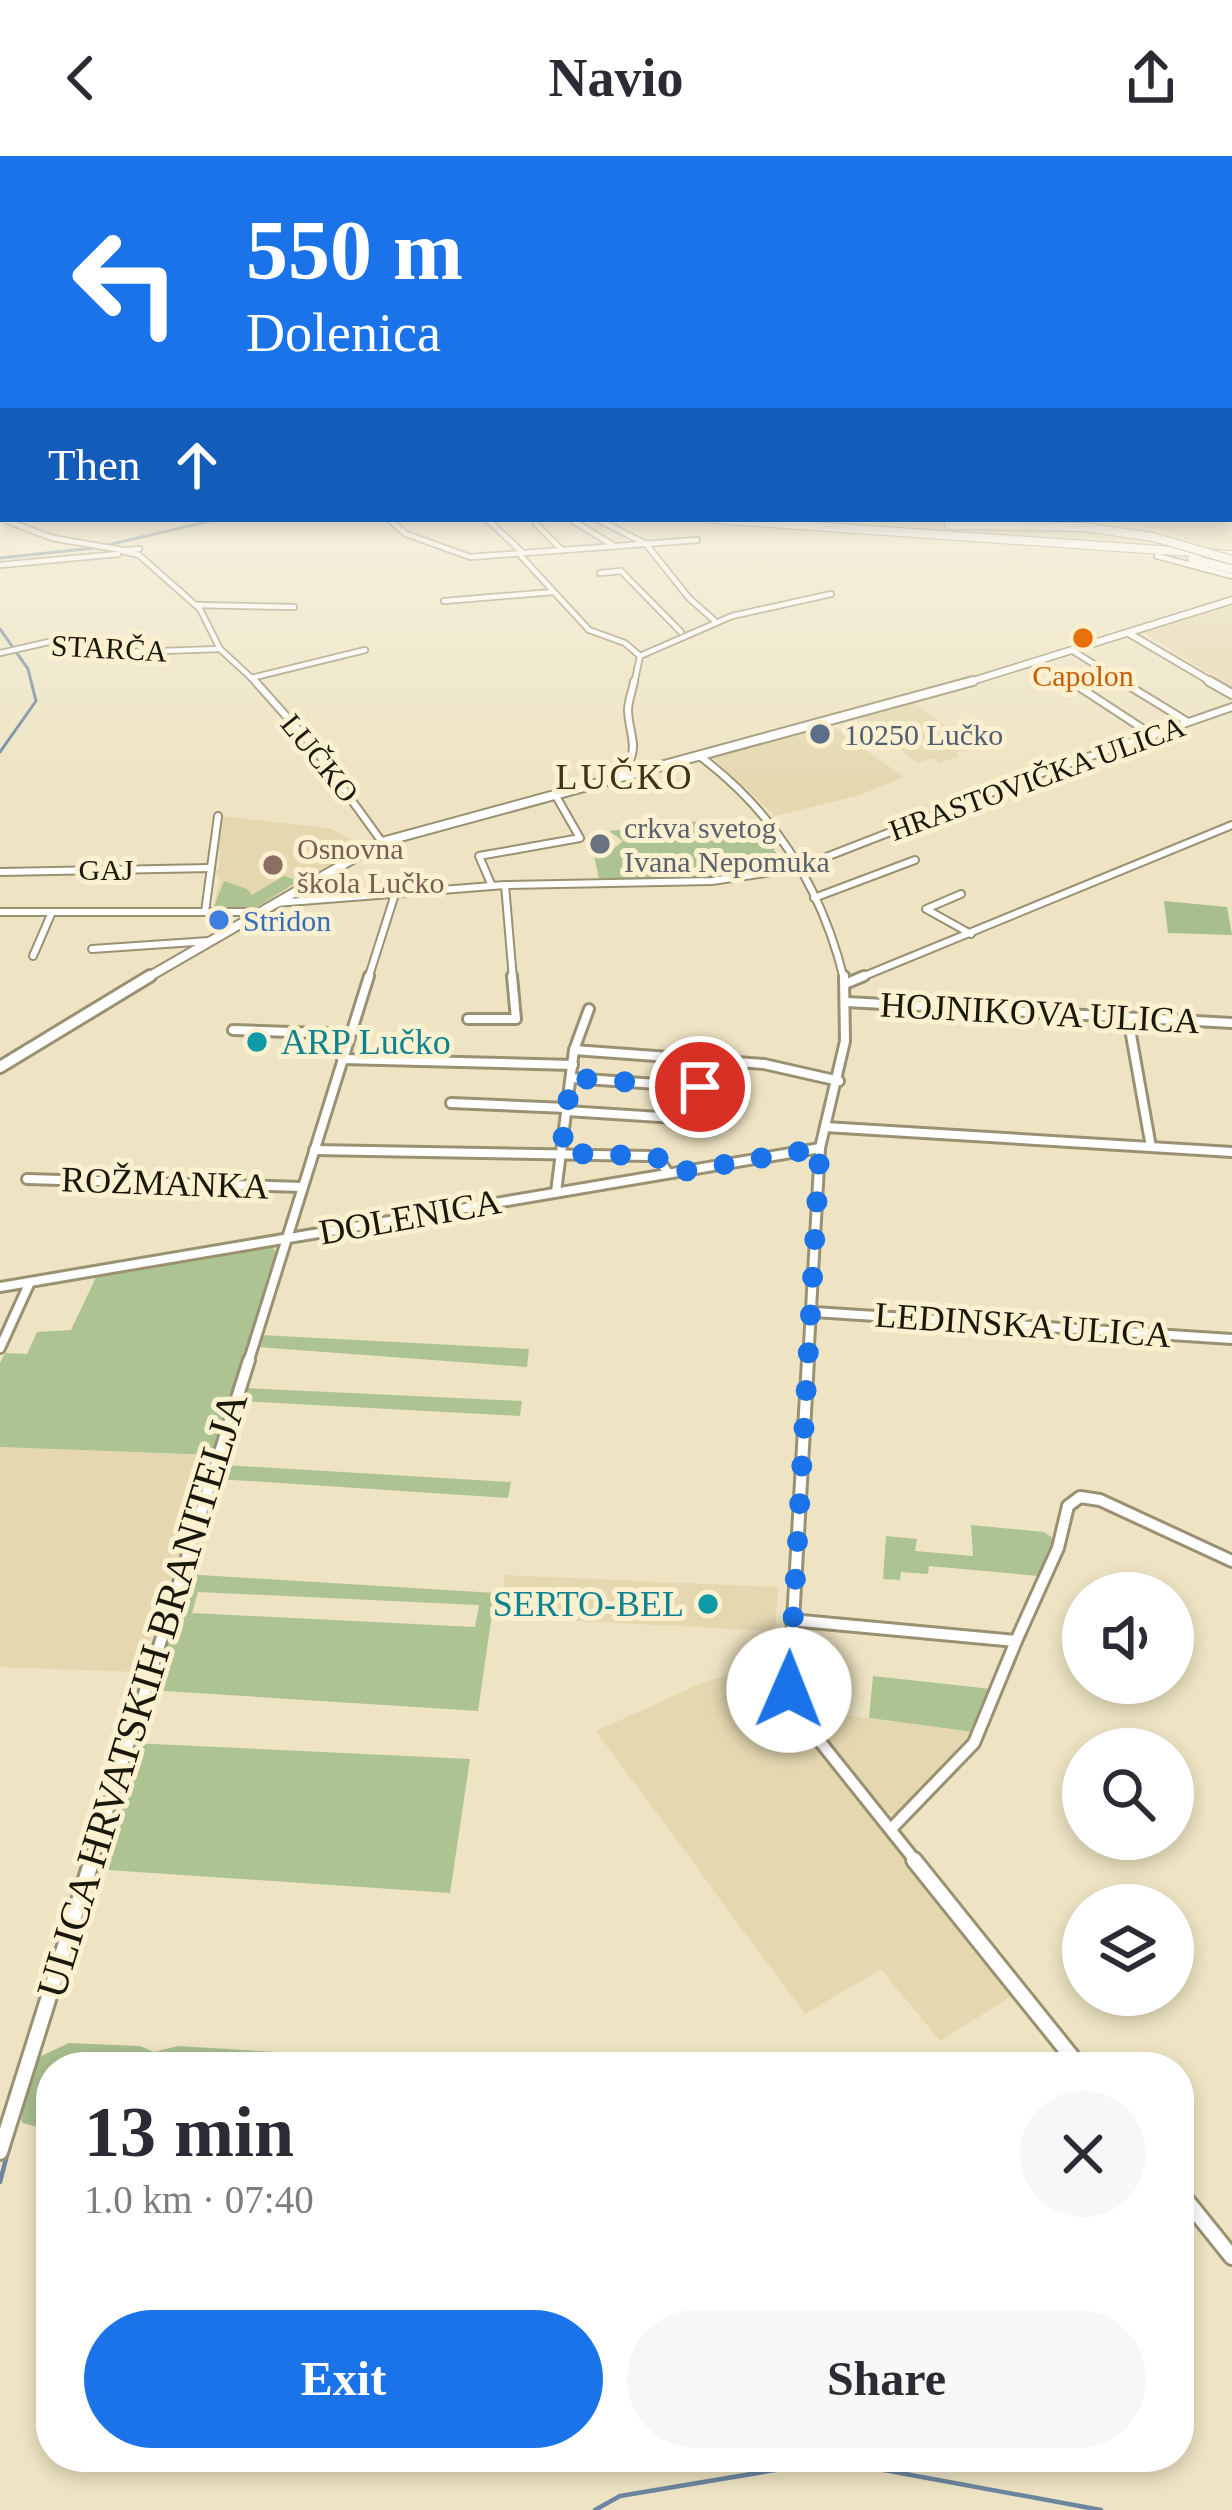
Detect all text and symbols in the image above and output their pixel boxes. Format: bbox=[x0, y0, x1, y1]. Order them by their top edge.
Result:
icon: back bbox=[48, 45, 114, 111]
icon: share bbox=[1118, 45, 1184, 111]
text: Navio bbox=[549, 48, 684, 108]
icon: left bbox=[48, 204, 204, 360]
text: 550 m bbox=[246, 204, 463, 297]
text: Dolenica bbox=[246, 303, 441, 363]
icon: ahead bbox=[164, 432, 230, 498]
text: Then bbox=[48, 440, 140, 490]
marker: Capolon bbox=[1070, 625, 1096, 651]
street label: STARČA bbox=[50, 628, 168, 668]
place label: Capolon bbox=[1032, 659, 1134, 692]
street label: LUČKO bbox=[275, 707, 365, 809]
street label: HRASTOVIČKA ULICA bbox=[885, 709, 1190, 847]
place label: 10250 Lučko bbox=[844, 718, 1003, 751]
marker: 10250 Lučko bbox=[807, 721, 833, 747]
district label: LUČKO bbox=[556, 757, 695, 797]
place label: crkva svetog Ivana Nepomuka bbox=[624, 811, 830, 878]
marker: crkva svetog Ivana Nepomuka bbox=[587, 831, 613, 857]
place label: Osnovna škola Lučko bbox=[297, 832, 444, 899]
marker: Osnovna škola Lučko bbox=[260, 852, 286, 878]
street label: GAJ bbox=[78, 853, 134, 886]
place label: Stridon bbox=[243, 904, 331, 937]
marker: Stridon bbox=[206, 907, 232, 933]
street label: HOJNIKOVA ULICA bbox=[879, 985, 1201, 1041]
place label: ARP Lučko bbox=[281, 1022, 451, 1062]
marker: ARP Lučko bbox=[244, 1029, 270, 1055]
pin bbox=[649, 1036, 751, 1138]
icon: arrive bbox=[667, 1054, 733, 1120]
street label: ROŽMANKA bbox=[60, 1159, 270, 1207]
street label: DOLENICA bbox=[316, 1181, 504, 1253]
street label: LEDINSKA ULICA bbox=[873, 1295, 1173, 1355]
street label: ULICA HRVATSKIH BRANITELJA bbox=[28, 1386, 256, 2003]
map controls bbox=[1062, 1572, 1194, 2016]
button: sound bbox=[1062, 1572, 1194, 1704]
place label: SERTO-BEL bbox=[493, 1584, 684, 1624]
marker: SERTO-BEL bbox=[695, 1591, 721, 1617]
position arrow bbox=[726, 1627, 852, 1753]
button: search bbox=[1062, 1728, 1194, 1860]
button: layers bbox=[1062, 1884, 1194, 2016]
button: close bbox=[1020, 2091, 1146, 2217]
text: 13 min bbox=[84, 2092, 294, 2172]
text: 1.0 km · 07:40 bbox=[84, 2178, 314, 2221]
button: Exit bbox=[84, 2310, 603, 2448]
button: Share bbox=[627, 2310, 1146, 2448]

